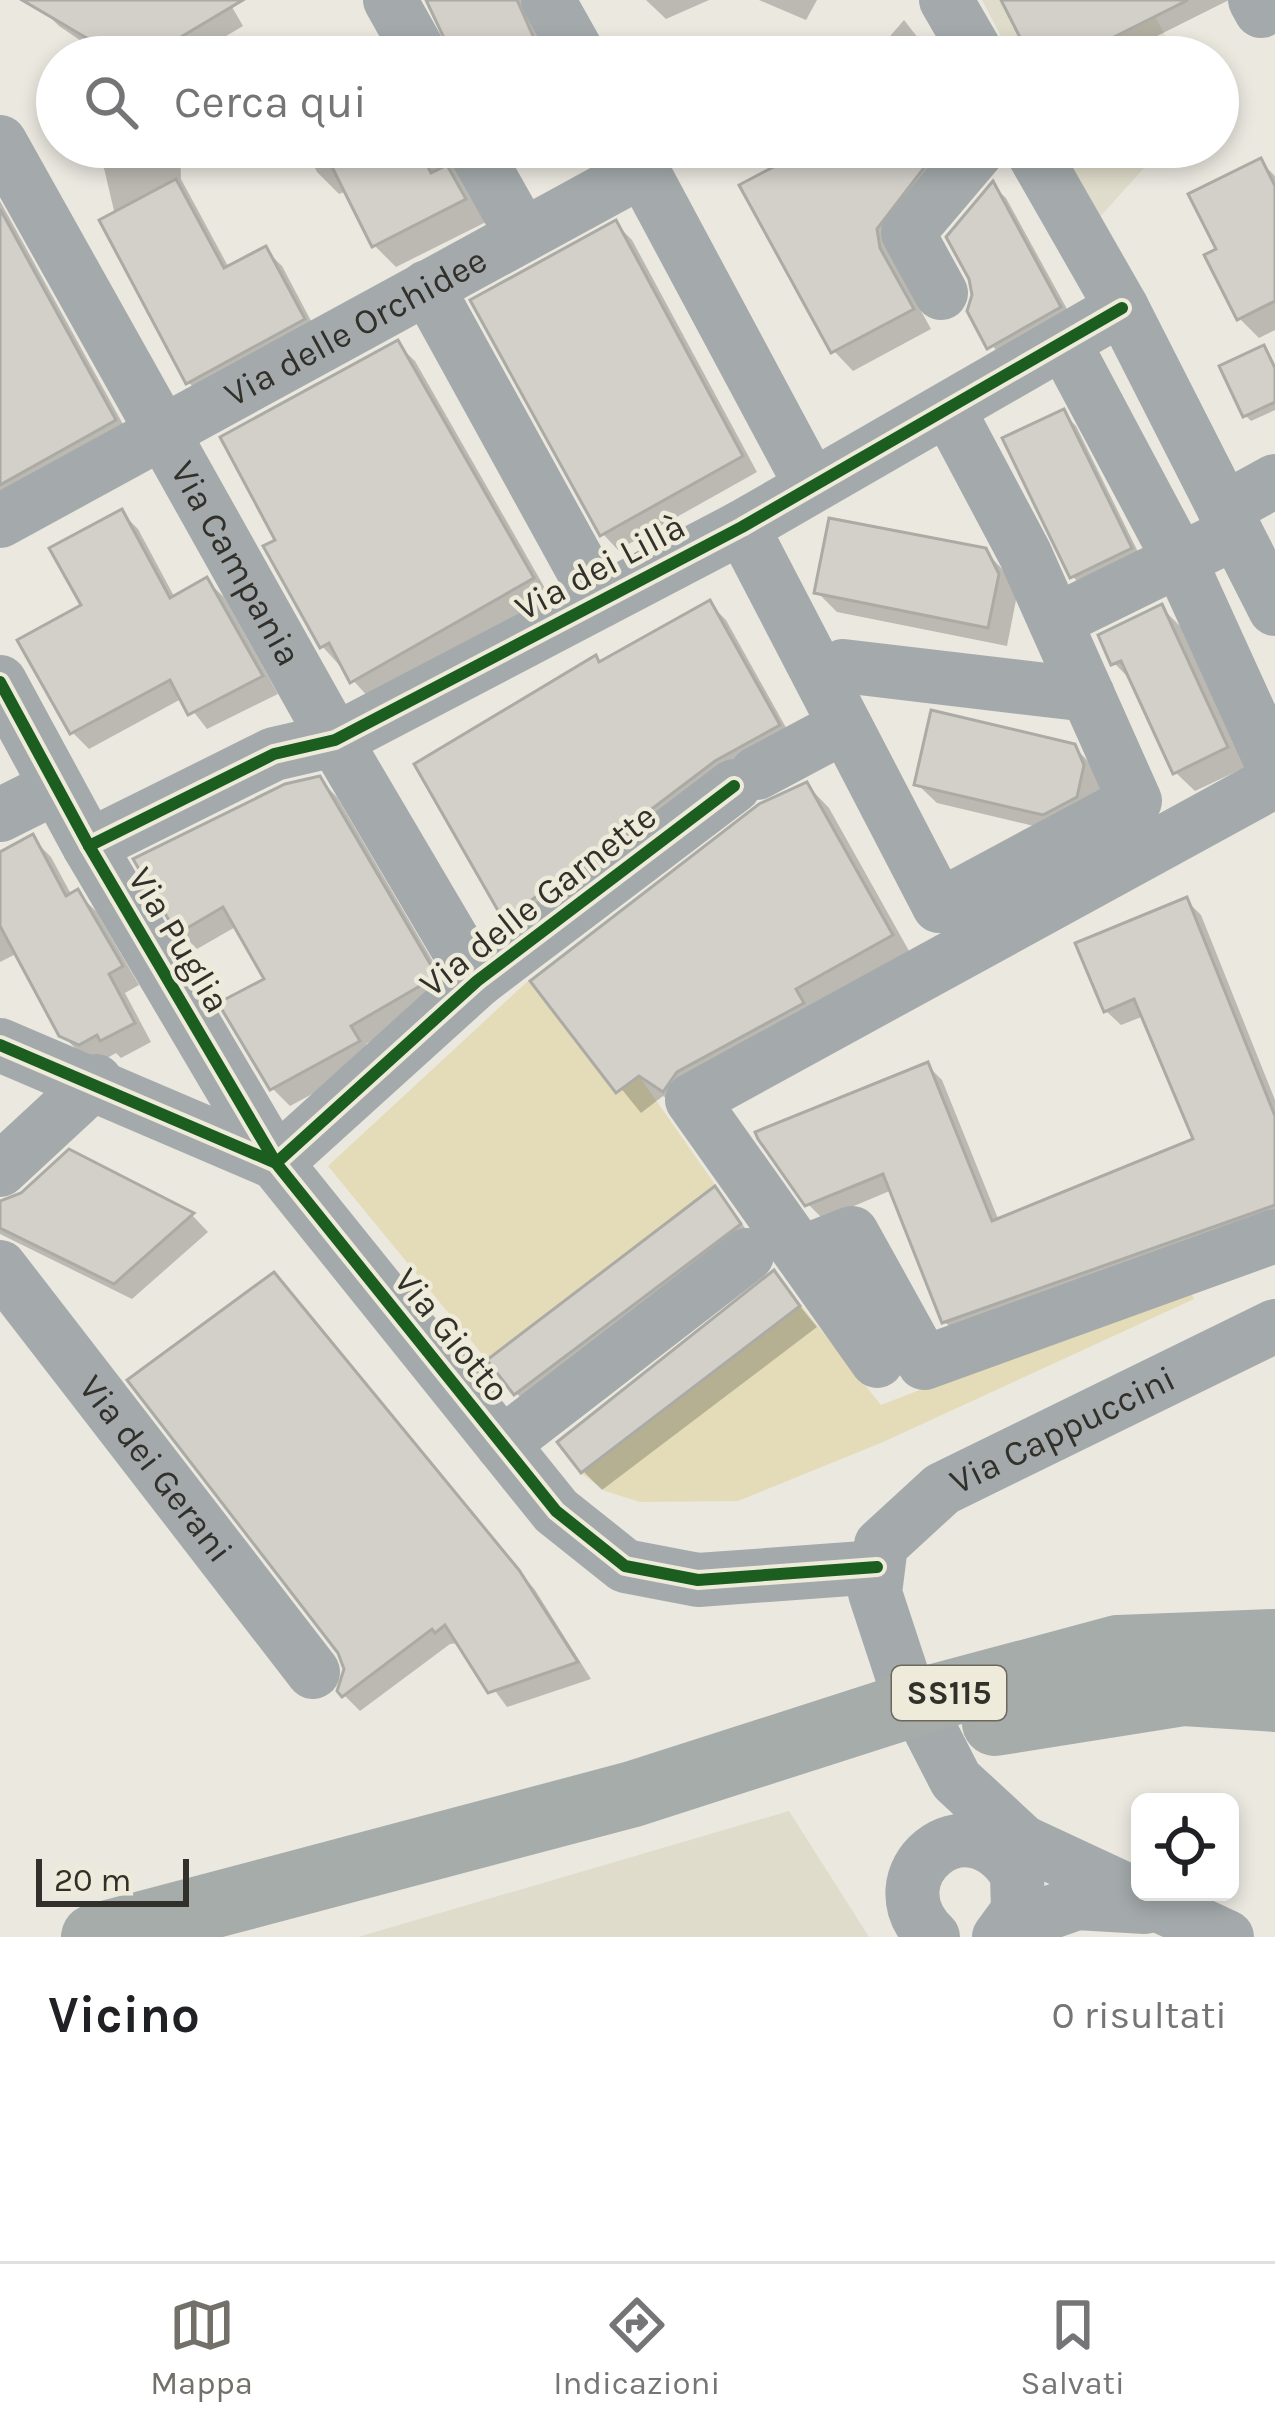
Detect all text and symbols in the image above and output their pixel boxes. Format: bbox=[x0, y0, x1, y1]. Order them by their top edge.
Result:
search box bbox=[36, 36, 1239, 168]
icon: search bbox=[78, 69, 144, 135]
text: Cerca qui bbox=[174, 76, 367, 128]
street label: Via delle Orchidee bbox=[217, 239, 494, 415]
street label: Via Campania bbox=[162, 454, 310, 673]
street label: Via dei Lillà bbox=[508, 505, 692, 629]
street label: Via delle Garnette bbox=[412, 795, 664, 1005]
street label: Via Puglia bbox=[119, 860, 239, 1020]
street label: Via Giotto bbox=[385, 1260, 519, 1410]
street label: Via Cappuccini bbox=[943, 1357, 1182, 1503]
street label: Via dei Gerani bbox=[70, 1367, 242, 1571]
road number: SS115 bbox=[892, 1666, 1006, 1720]
map controls bbox=[1131, 1793, 1239, 1901]
button: locate bbox=[1131, 1793, 1239, 1901]
scale bar bbox=[36, 1853, 189, 1906]
text: 20 m bbox=[54, 1861, 131, 1899]
text: Vicino bbox=[48, 1985, 200, 2045]
text: 0 risultati bbox=[1051, 1992, 1227, 2038]
tab: Mappa bbox=[150, 2292, 253, 2402]
tab: Indicazioni bbox=[553, 2292, 720, 2402]
tab: Salvati bbox=[1021, 2292, 1125, 2402]

